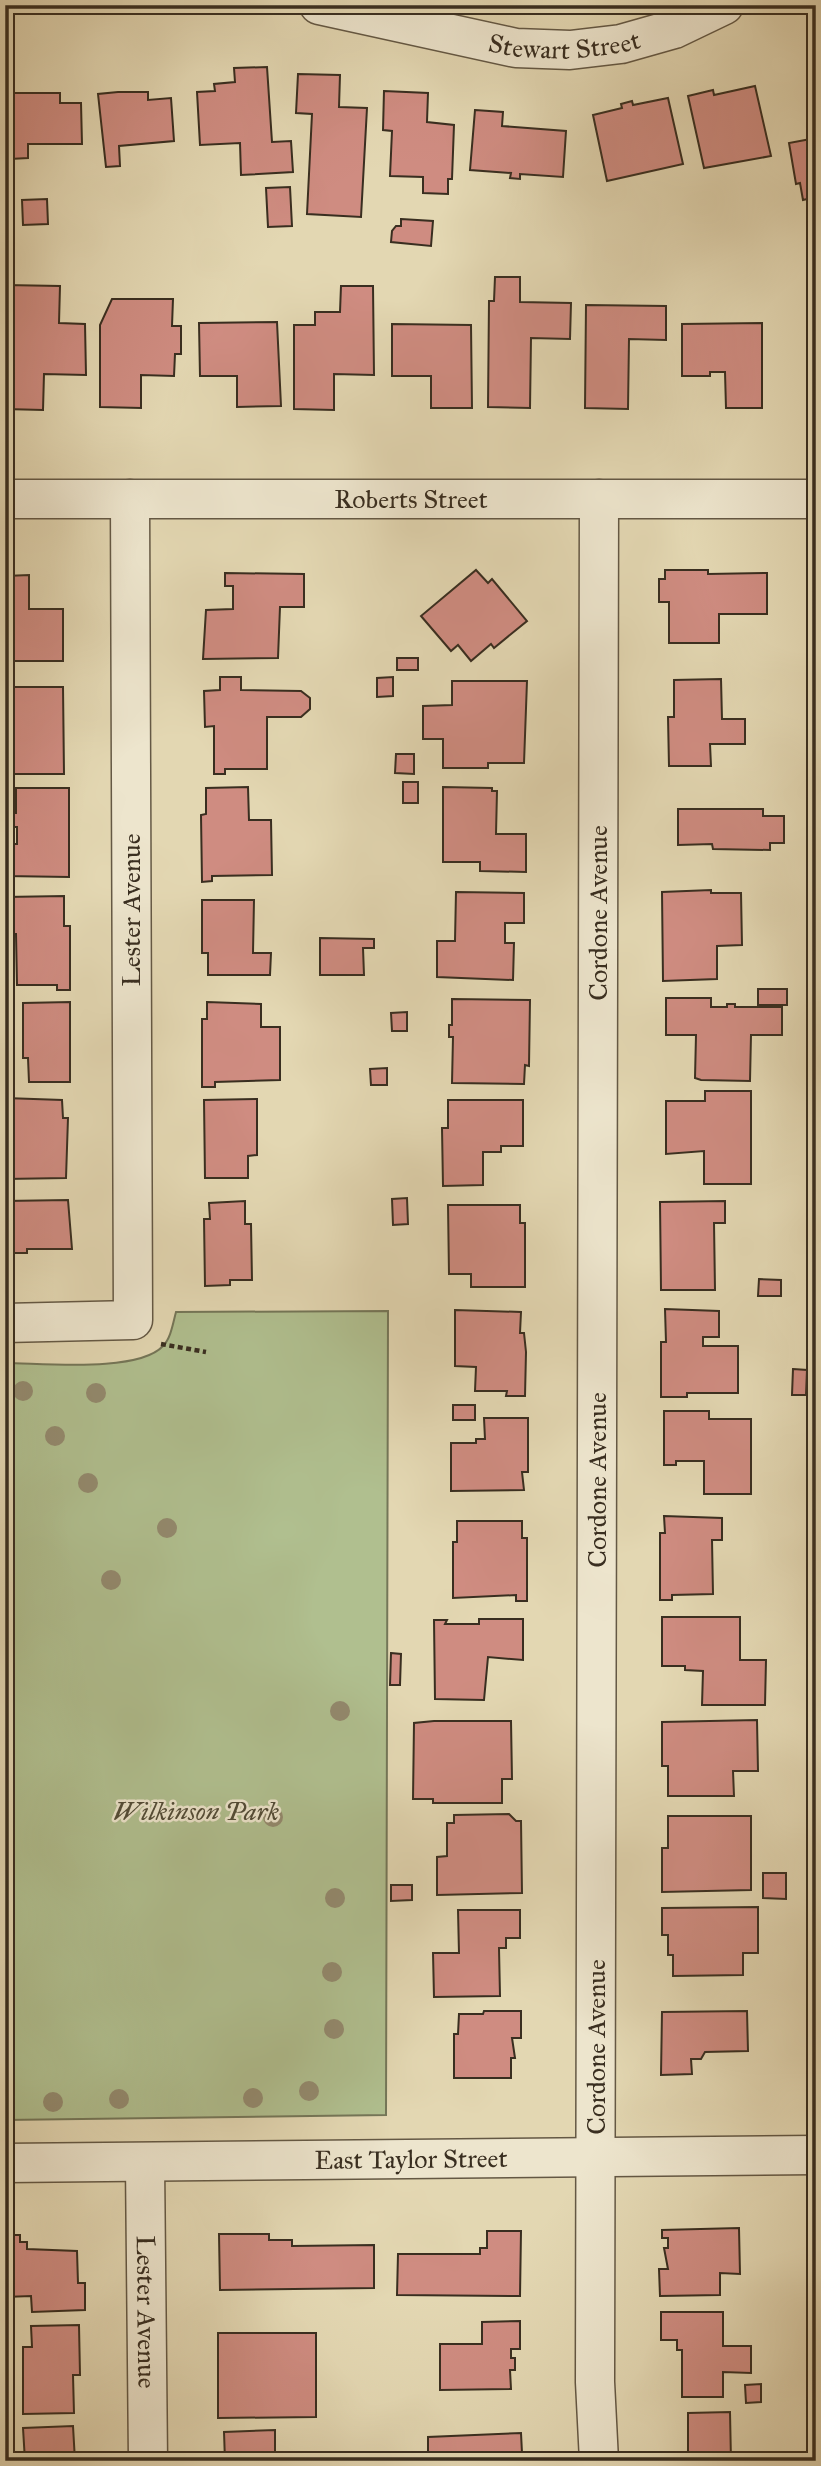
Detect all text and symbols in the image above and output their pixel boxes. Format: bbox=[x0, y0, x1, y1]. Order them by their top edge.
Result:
street label: Stewart Street bbox=[485, 23, 644, 66]
street label: Roberts Street bbox=[334, 483, 488, 515]
street label: Cordone Avenue bbox=[582, 825, 614, 1001]
street label: Lester Avenue bbox=[115, 833, 147, 986]
street label: Cordone Avenue bbox=[581, 1392, 613, 1568]
park label: Wilkinson Park bbox=[113, 1795, 279, 1827]
street label: Cordone Avenue bbox=[580, 1959, 612, 2135]
street label: East Taylor Street bbox=[314, 2142, 508, 2176]
street label: Lester Avenue bbox=[130, 2235, 163, 2389]

